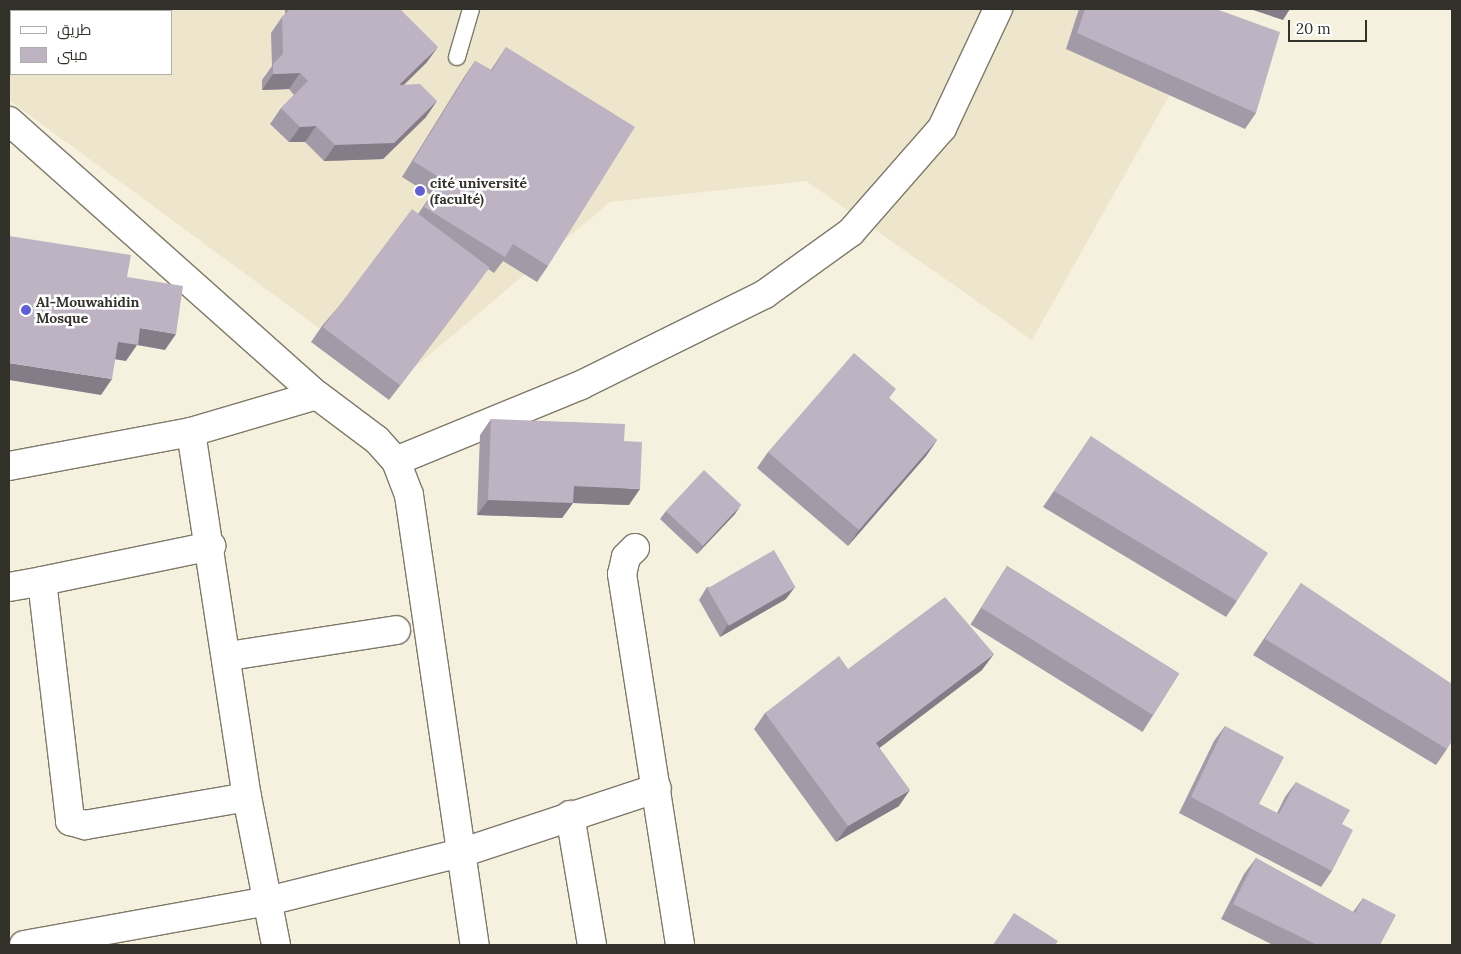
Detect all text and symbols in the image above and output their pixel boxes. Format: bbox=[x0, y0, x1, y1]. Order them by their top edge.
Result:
legend bbox=[10, 10, 172, 75]
scale bar bbox=[1291, 10, 1370, 42]
text: 20 m bbox=[1296, 19, 1331, 38]
text: طريق bbox=[57, 20, 91, 39]
text: مبنى bbox=[57, 45, 88, 64]
place label: cité université (faculté) bbox=[430, 175, 527, 208]
marker: cité université (faculté) bbox=[414, 185, 426, 197]
place label: Al-Mouwahidin Mosque bbox=[36, 294, 139, 326]
marker: Al-Mouwahidin Mosque bbox=[20, 304, 32, 316]

